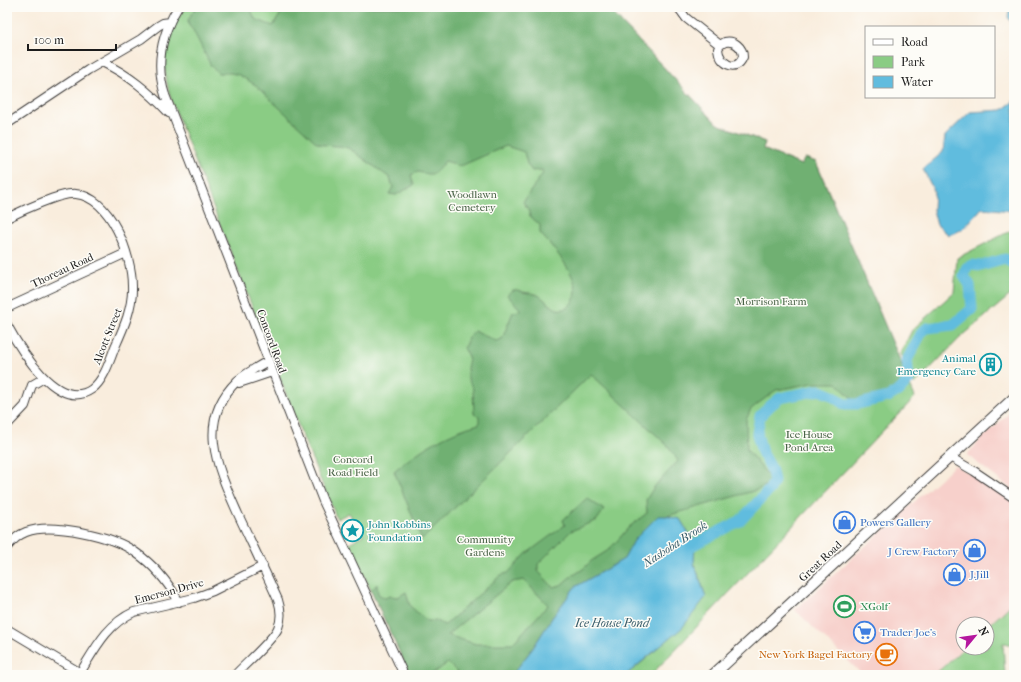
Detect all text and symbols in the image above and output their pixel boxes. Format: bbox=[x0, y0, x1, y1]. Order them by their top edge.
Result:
scale bar bbox=[28, 26, 116, 52]
legend bbox=[865, 26, 995, 98]
text: 100 m bbox=[34, 33, 64, 47]
text: Road bbox=[901, 35, 928, 49]
text: Park bbox=[901, 55, 926, 69]
text: Water bbox=[900, 75, 934, 89]
park label: Woodlawn Cemetery bbox=[446, 188, 497, 214]
street label: Thoreau Road bbox=[29, 250, 96, 291]
park label: Morrison Farm bbox=[735, 295, 807, 308]
street label: Alcott Street bbox=[90, 306, 125, 367]
street label: Concord Road bbox=[254, 307, 289, 376]
building icon: Animal Emergency Care bbox=[978, 351, 1004, 377]
place label: Animal Emergency Care bbox=[897, 352, 977, 378]
park label: Ice House Pond Area bbox=[785, 428, 834, 454]
park label: Concord Road Field bbox=[328, 453, 379, 479]
shop icon: Powers Gallery bbox=[832, 509, 858, 535]
place label: Powers Gallery bbox=[860, 516, 932, 529]
place icon: John Robbins Foundation bbox=[340, 517, 366, 543]
place label: John Robbins Foundation bbox=[367, 518, 431, 544]
water label: Nashoba Brook bbox=[639, 518, 710, 571]
park label: Community Gardens bbox=[457, 533, 514, 559]
street label: Great Road bbox=[796, 538, 845, 584]
shop icon: J Crew Factory bbox=[961, 538, 987, 564]
place label: J Crew Factory bbox=[887, 545, 959, 558]
shop icon: J.Jill bbox=[942, 561, 968, 587]
place label: J.Jill bbox=[969, 568, 989, 581]
street label: Emerson Drive bbox=[133, 576, 206, 607]
sports icon: XGolf bbox=[831, 593, 857, 619]
place label: XGolf bbox=[860, 600, 891, 613]
water label: Ice House Pond bbox=[574, 616, 651, 630]
north arrow bbox=[955, 616, 995, 656]
supermarket icon: Trader Joe's bbox=[852, 619, 878, 645]
text: N bbox=[976, 625, 991, 639]
place label: Trader Joe's bbox=[880, 626, 936, 639]
cafe icon: New York Bagel Factory bbox=[874, 641, 900, 667]
place label: New York Bagel Factory bbox=[759, 648, 873, 661]

